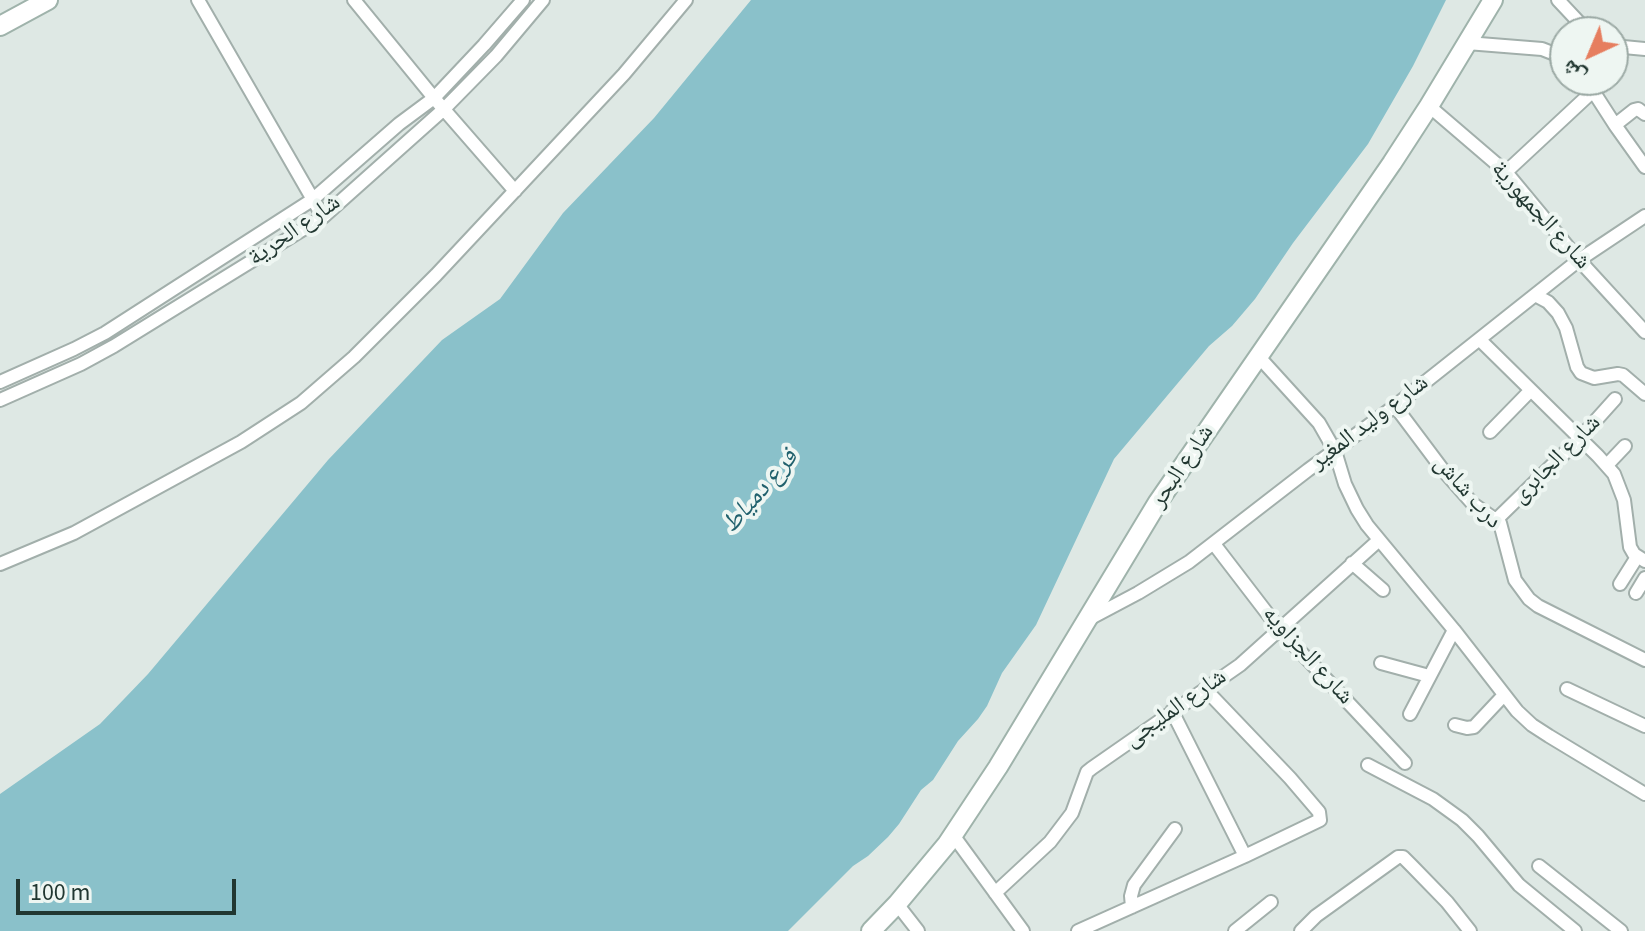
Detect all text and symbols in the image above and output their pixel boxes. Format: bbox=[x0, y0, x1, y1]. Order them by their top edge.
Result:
north arrow bbox=[1549, 16, 1629, 96]
text: ش bbox=[1554, 52, 1593, 91]
street label: شارع الجمهورية bbox=[1484, 156, 1596, 276]
street label: شارع الحرية bbox=[243, 189, 347, 273]
street label: شارع وليد المغير bbox=[1305, 369, 1435, 477]
street label: شارع الجابرى bbox=[1506, 409, 1608, 511]
street label: شارع البحر bbox=[1145, 420, 1221, 514]
water label: فرع دمياط bbox=[716, 444, 806, 540]
street label: درب شاش bbox=[1427, 450, 1507, 536]
street label: شارع الجزاويه bbox=[1255, 601, 1359, 711]
street label: شارع المليجى bbox=[1119, 663, 1233, 755]
scale bar bbox=[20, 863, 240, 913]
text: 100 m bbox=[30, 875, 90, 910]

